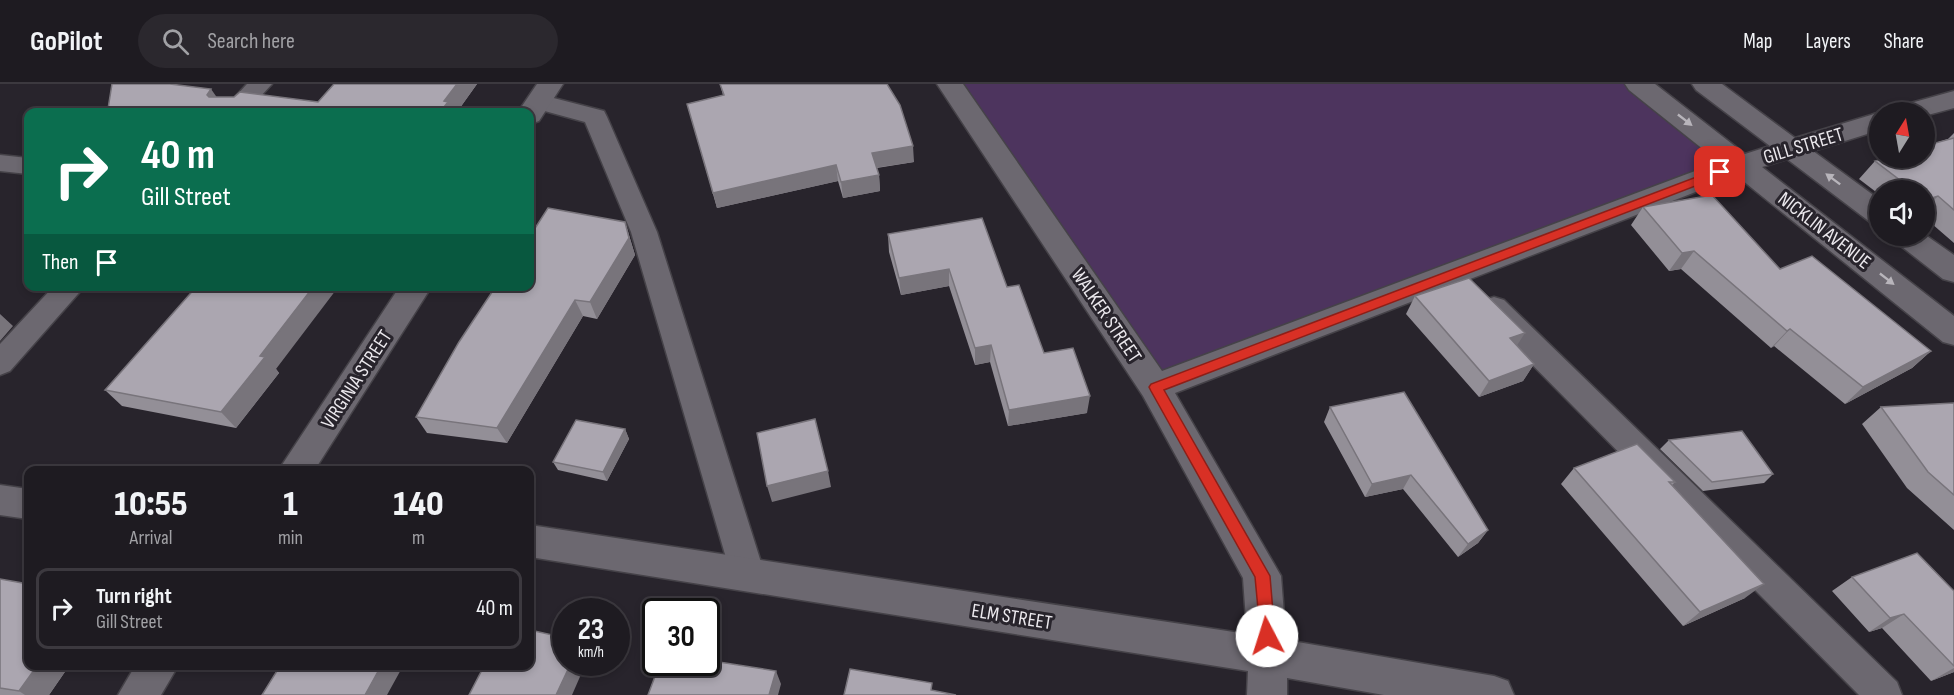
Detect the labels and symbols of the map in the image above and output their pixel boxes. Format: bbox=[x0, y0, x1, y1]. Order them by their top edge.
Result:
north arrow bbox=[1869, 102, 1935, 168]
one-way arrow bbox=[1677, 113, 1692, 125]
street label: GILL STREET bbox=[1760, 122, 1846, 169]
pin bbox=[1694, 146, 1745, 197]
one-way arrow bbox=[1825, 174, 1840, 186]
street label: NICKLIN AVENUE bbox=[1773, 187, 1876, 274]
street label: WALKER STREET bbox=[1066, 264, 1146, 367]
one-way arrow bbox=[1879, 273, 1895, 286]
street label: VIRGINIA STREET bbox=[316, 326, 398, 433]
speed limit sign: 30 bbox=[642, 598, 720, 676]
street label: ELM STREET bbox=[970, 599, 1054, 635]
position arrow bbox=[1235, 604, 1299, 668]

